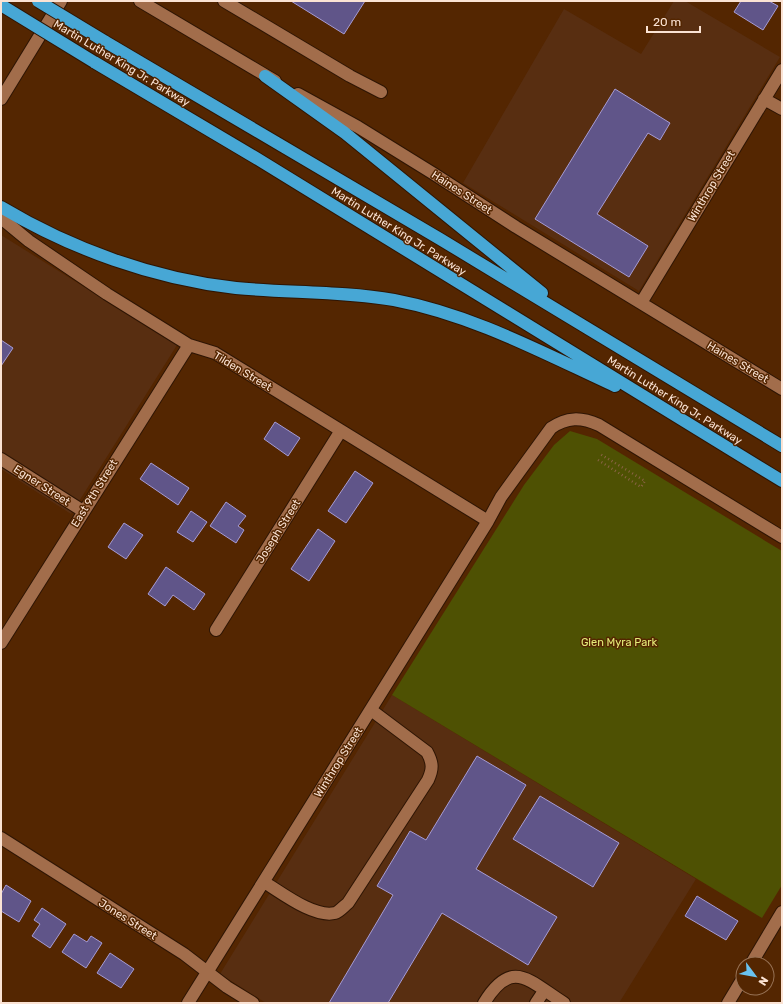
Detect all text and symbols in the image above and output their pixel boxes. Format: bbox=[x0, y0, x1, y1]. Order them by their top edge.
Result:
scale bar bbox=[647, 8, 700, 34]
text: 20 m bbox=[653, 15, 681, 29]
street label: Martin Luther King Jr. Parkway bbox=[51, 18, 192, 109]
street label: Winthrop Street bbox=[685, 148, 738, 224]
street label: Haines Street bbox=[429, 168, 495, 217]
street label: Martin Luther King Jr. Parkway bbox=[329, 184, 469, 278]
street label: Haines Street bbox=[705, 339, 771, 386]
street label: Tilden Street bbox=[211, 349, 275, 394]
street label: Martin Luther King Jr. Parkway bbox=[605, 353, 745, 447]
street label: East 9th Street bbox=[68, 456, 121, 530]
street label: Egner Street bbox=[11, 462, 73, 509]
street label: Joseph Street bbox=[254, 496, 304, 566]
park label: Glen Myra Park bbox=[581, 636, 657, 649]
street label: Winthrop Street bbox=[312, 724, 366, 800]
street label: Jones Street bbox=[96, 896, 160, 943]
north arrow bbox=[735, 956, 775, 996]
text: N bbox=[755, 974, 771, 988]

